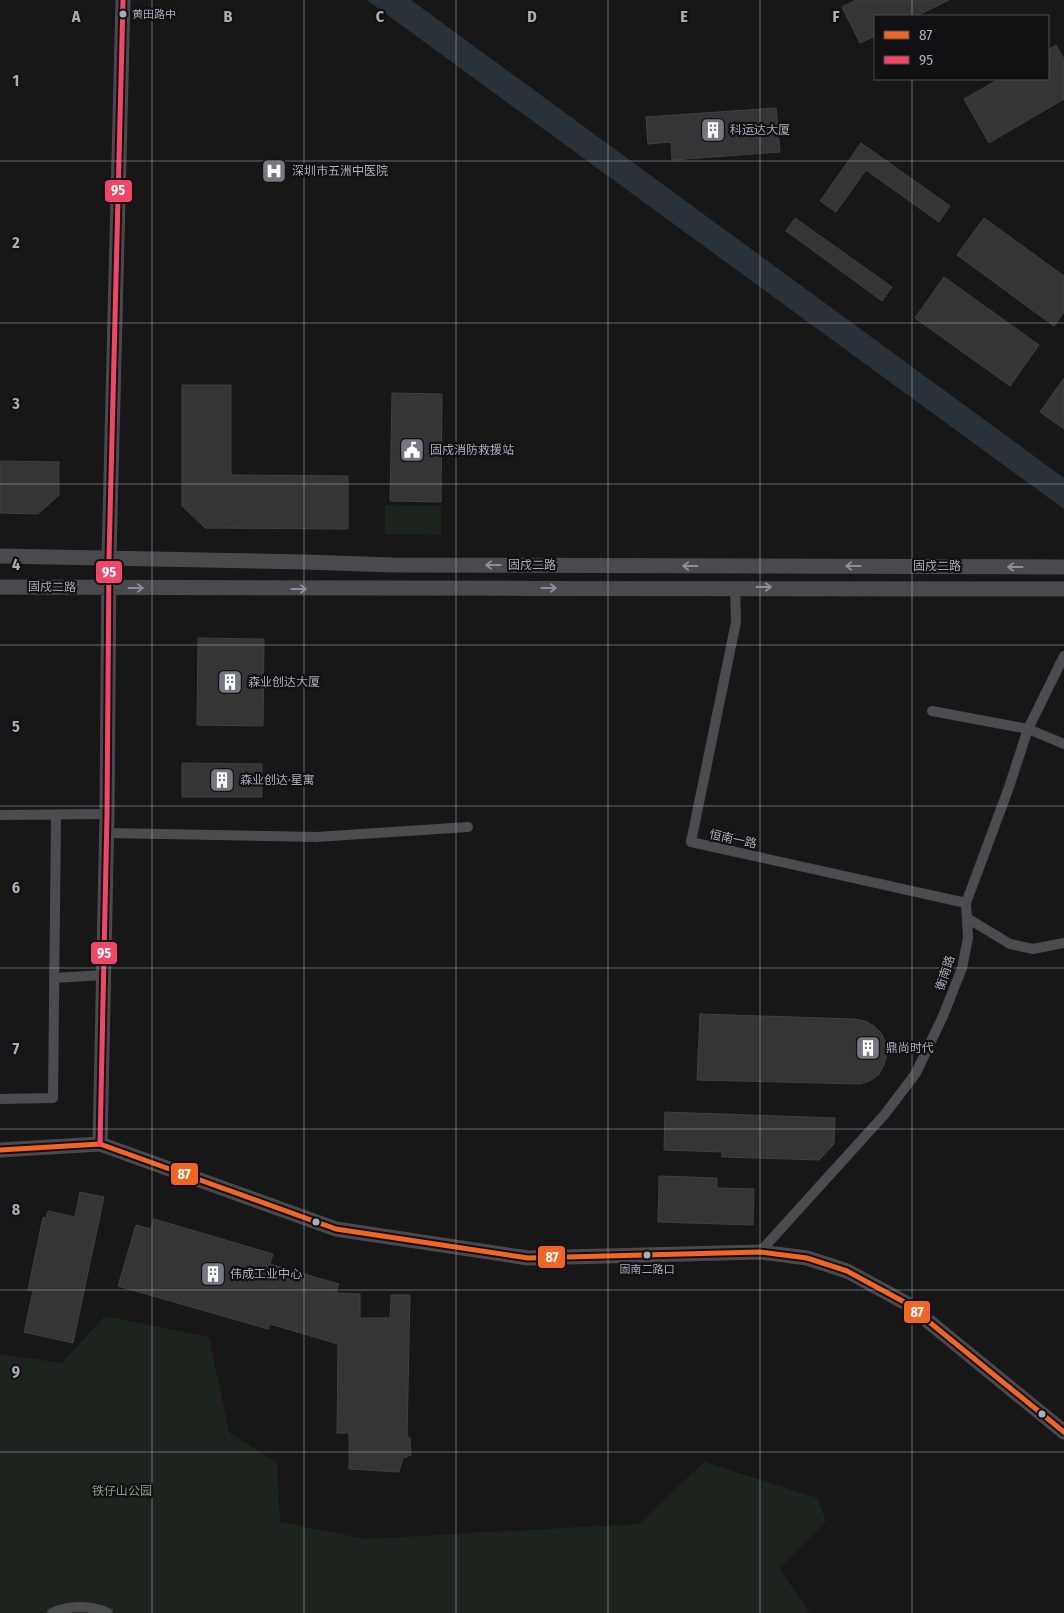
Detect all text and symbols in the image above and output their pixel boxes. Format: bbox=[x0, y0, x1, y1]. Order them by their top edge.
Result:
text: A bbox=[71, 7, 81, 26]
text: B bbox=[224, 7, 233, 26]
text: C bbox=[376, 7, 385, 26]
text: D bbox=[527, 7, 537, 26]
text: E bbox=[680, 7, 688, 26]
text: F bbox=[832, 7, 840, 26]
place label: 黄田路中 bbox=[132, 8, 176, 21]
marker: 黄田路中 bbox=[118, 9, 128, 19]
legend bbox=[874, 15, 1049, 80]
text: 87 bbox=[919, 26, 932, 44]
text: 95 bbox=[919, 51, 933, 69]
text: 1 bbox=[13, 71, 19, 90]
building icon: 科运达大厦 bbox=[700, 117, 726, 143]
place label: 科运达大厦 bbox=[730, 123, 790, 137]
hospital icon: 深圳市五洲中医院 bbox=[261, 158, 287, 184]
place label: 深圳市五洲中医院 bbox=[292, 164, 388, 178]
line badge: 95 bbox=[104, 179, 133, 203]
text: 95 bbox=[111, 182, 125, 199]
text: 2 bbox=[11, 233, 20, 252]
text: 3 bbox=[11, 394, 20, 413]
public building icon: 固戍消防救援站 bbox=[399, 437, 425, 463]
place label: 固戍消防救援站 bbox=[430, 443, 514, 457]
text: 4 bbox=[12, 555, 20, 574]
street label: 固戍二路 bbox=[508, 558, 556, 572]
street label: 固戍二路 bbox=[913, 559, 961, 573]
line badge: 95 bbox=[95, 560, 123, 584]
one-way arrow bbox=[485, 560, 502, 570]
one-way arrow bbox=[683, 561, 699, 571]
one-way arrow bbox=[845, 561, 862, 571]
one-way arrow bbox=[1008, 562, 1024, 572]
text: 95 bbox=[102, 564, 116, 581]
street label: 固戍二路 bbox=[28, 580, 76, 594]
one-way arrow bbox=[755, 582, 771, 592]
one-way arrow bbox=[128, 583, 144, 593]
one-way arrow bbox=[540, 583, 556, 593]
one-way arrow bbox=[290, 584, 306, 594]
building icon: 森业创达大厦 bbox=[217, 669, 243, 695]
place label: 森业创达大厦 bbox=[248, 675, 320, 689]
text: 5 bbox=[12, 717, 20, 736]
building icon: 森业创达·星寓 bbox=[209, 767, 235, 793]
place label: 森业创达·星寓 bbox=[240, 773, 315, 787]
street label: 恒南一路 bbox=[708, 827, 758, 851]
text: 6 bbox=[12, 878, 20, 897]
line badge: 95 bbox=[90, 941, 118, 965]
text: 95 bbox=[97, 945, 111, 962]
street label: 衡南路 bbox=[933, 954, 957, 992]
building icon: 鼎尚时代 bbox=[855, 1035, 881, 1061]
text: 7 bbox=[13, 1039, 20, 1058]
place label: 鼎尚时代 bbox=[886, 1041, 934, 1055]
line badge: 87 bbox=[170, 1162, 199, 1186]
text: 87 bbox=[177, 1166, 191, 1183]
text: 8 bbox=[12, 1200, 21, 1219]
unlabelled marker bbox=[311, 1217, 321, 1227]
line badge: 87 bbox=[537, 1245, 566, 1269]
text: 87 bbox=[545, 1249, 559, 1266]
marker: 固南二路口 bbox=[642, 1250, 652, 1260]
building icon: 伟成工业中心 bbox=[200, 1261, 226, 1287]
place label: 固南二路口 bbox=[620, 1263, 675, 1276]
place label: 伟成工业中心 bbox=[230, 1267, 302, 1281]
line badge: 87 bbox=[903, 1300, 931, 1324]
text: 87 bbox=[910, 1304, 924, 1321]
text: 9 bbox=[12, 1362, 20, 1381]
unlabelled marker bbox=[1037, 1409, 1047, 1419]
park label: 铁仔山公园 bbox=[92, 1484, 152, 1498]

